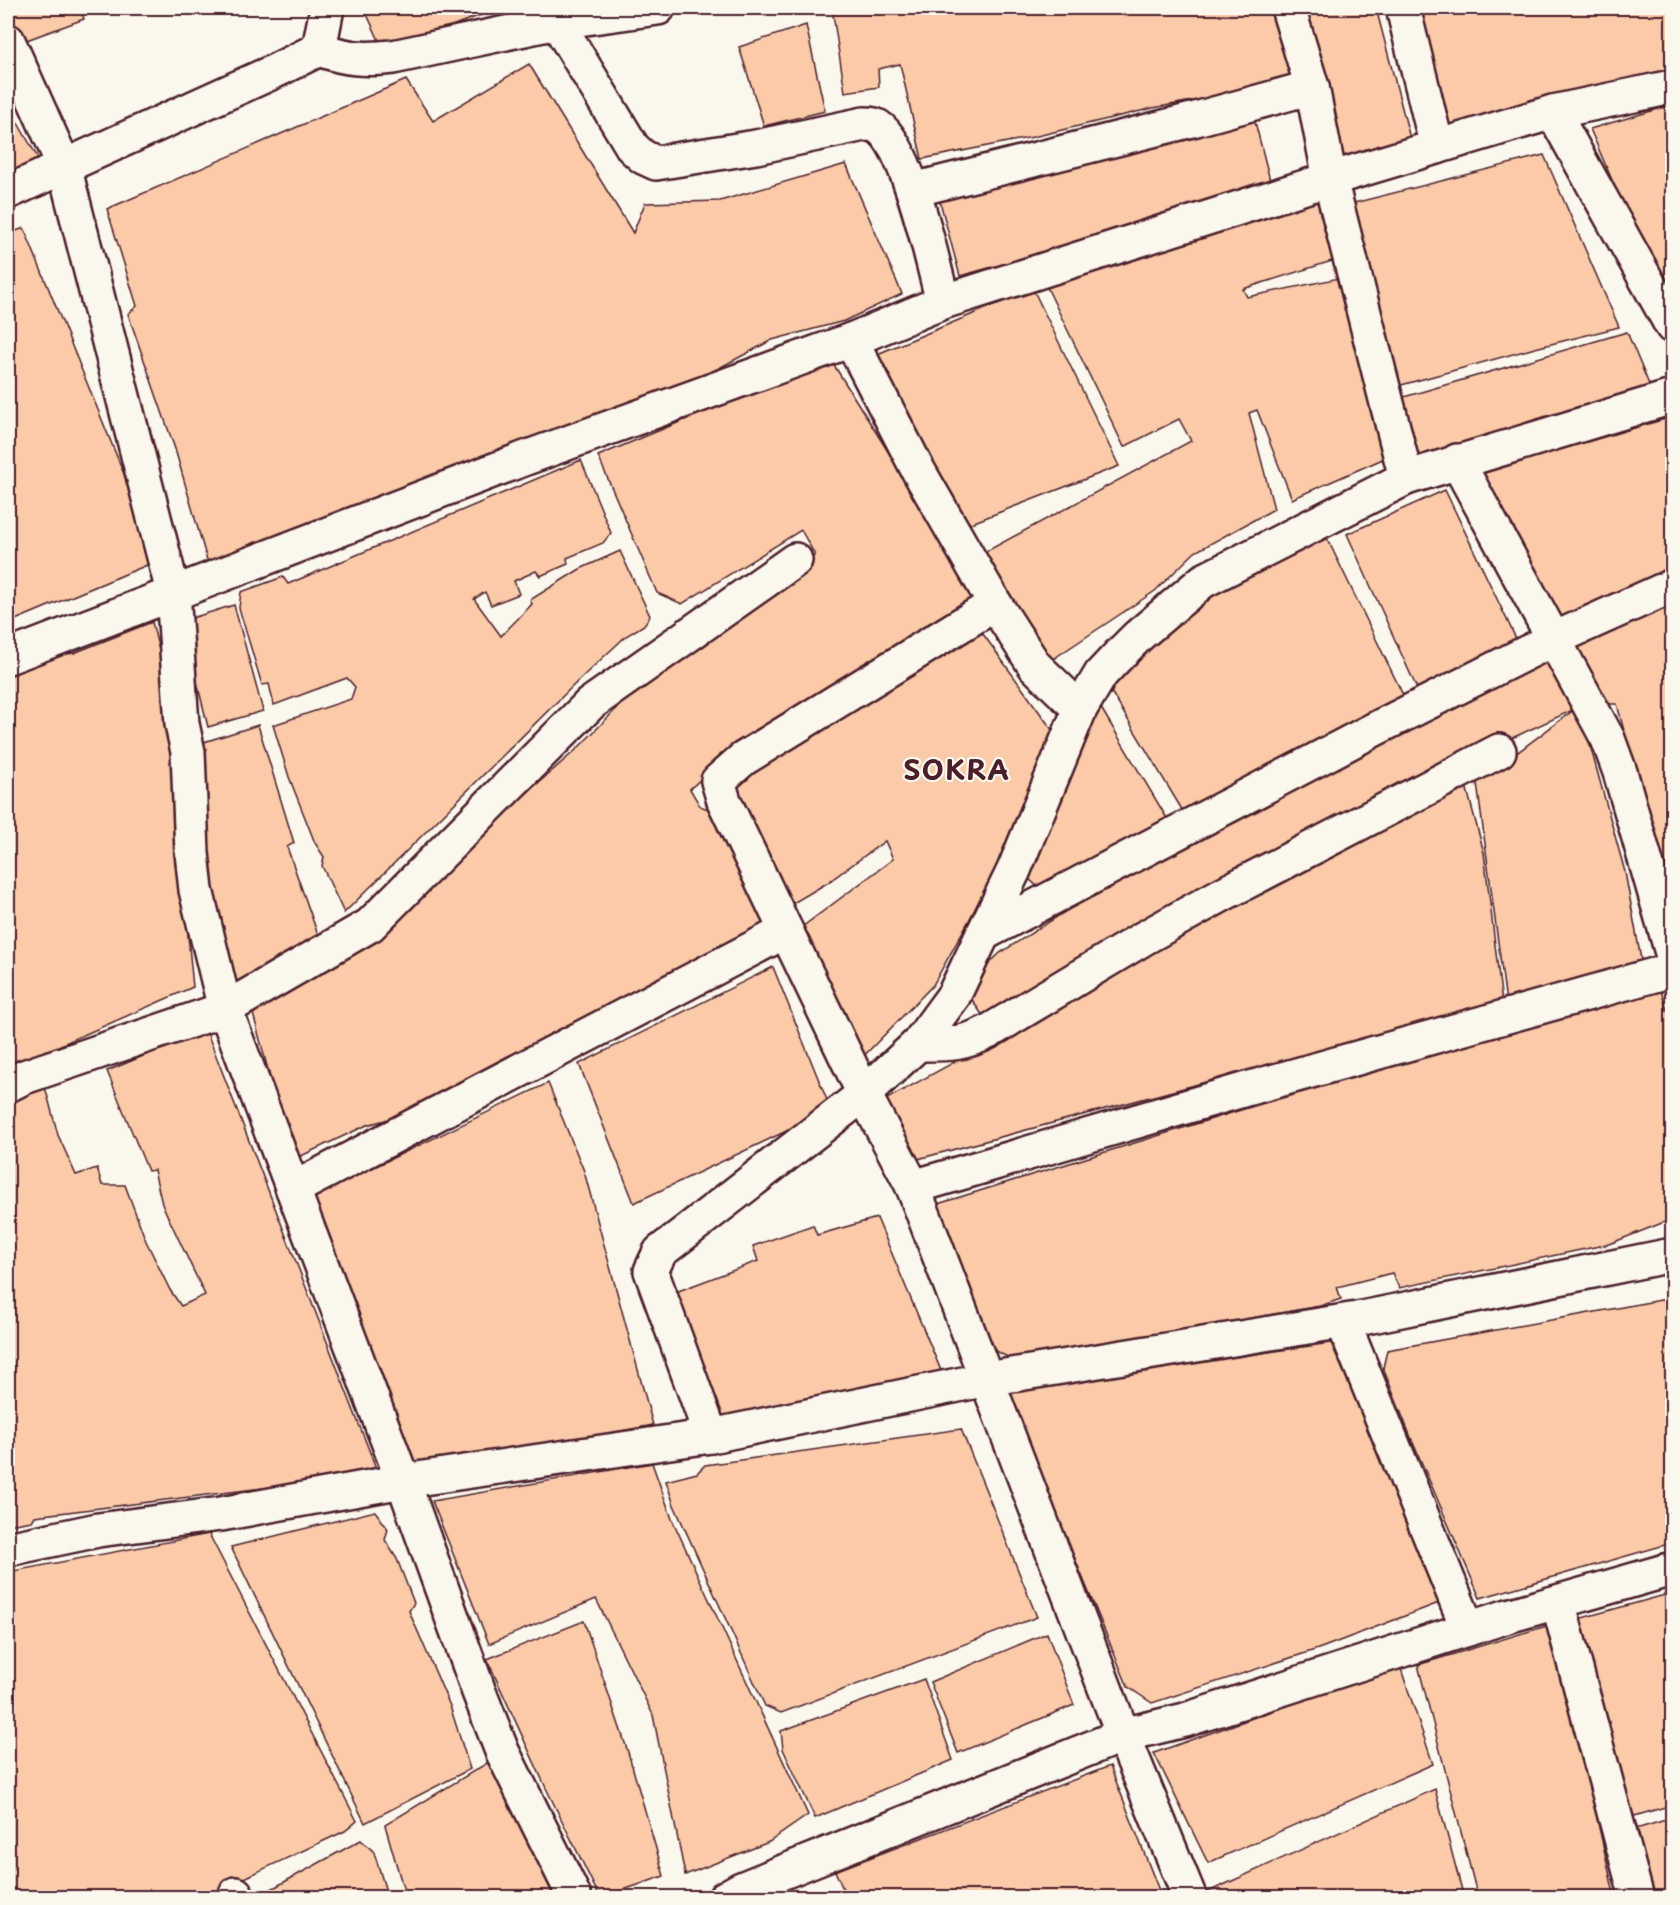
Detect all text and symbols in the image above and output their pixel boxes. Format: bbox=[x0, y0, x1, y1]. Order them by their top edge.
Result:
district label: SOKRA bbox=[904, 748, 1010, 789]

